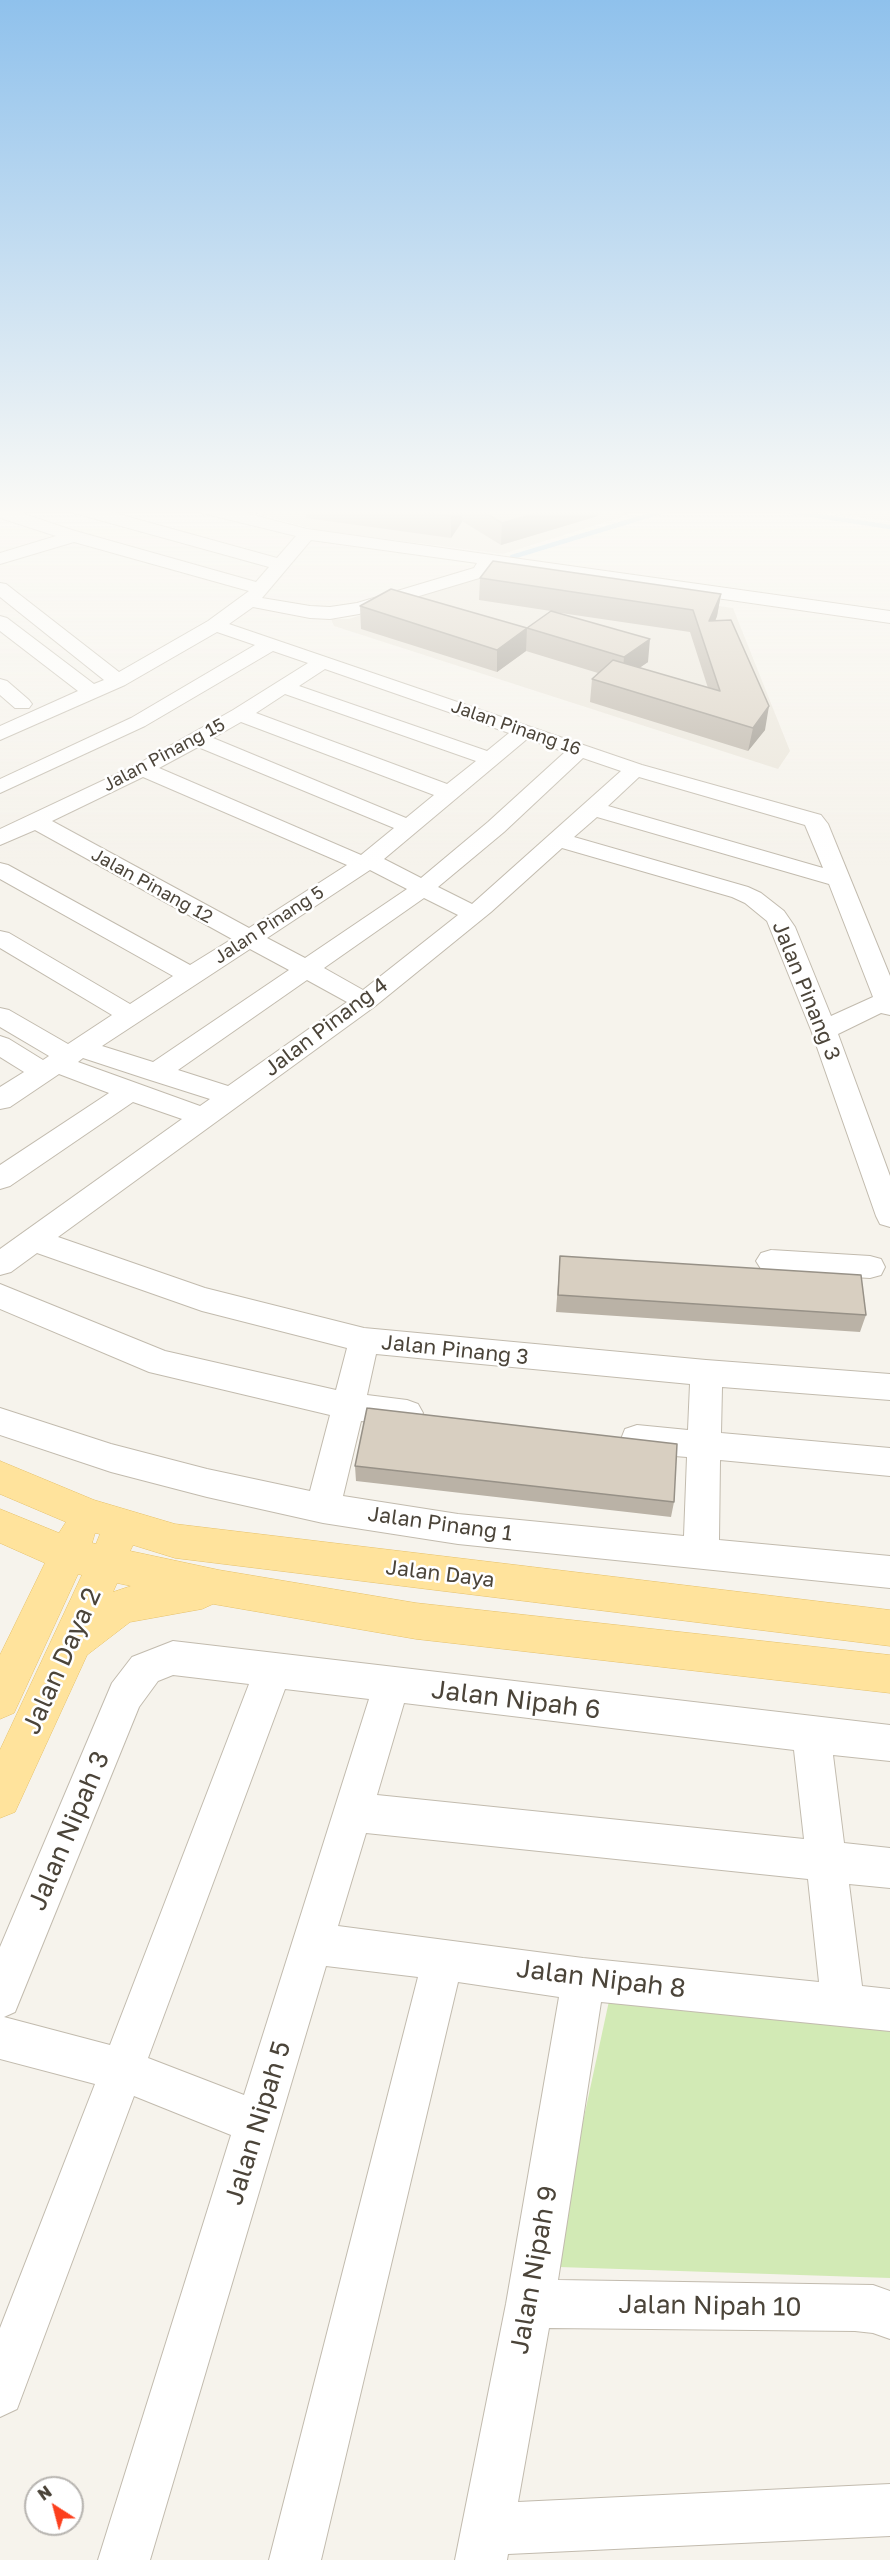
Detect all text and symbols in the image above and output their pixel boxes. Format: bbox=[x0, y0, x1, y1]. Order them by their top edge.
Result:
street label: Jalan Pinang 16 bbox=[448, 696, 584, 760]
street label: Jalan Pinang 15 bbox=[99, 714, 229, 796]
street label: Jalan Pinang 12 bbox=[88, 844, 216, 928]
street label: Jalan Pinang 5 bbox=[210, 881, 328, 969]
street label: Jalan Pinang 3 bbox=[767, 918, 845, 1064]
street label: Jalan Pinang 4 bbox=[259, 972, 393, 1082]
street label: Jalan Pinang 3 bbox=[380, 1330, 530, 1370]
street label: Jalan Pinang 1 bbox=[366, 1501, 514, 1547]
street label: Jalan Daya bbox=[384, 1555, 496, 1593]
street label: Jalan Daya 2 bbox=[16, 1583, 108, 1739]
street label: Jalan Nipah 6 bbox=[430, 1674, 602, 1726]
street label: Jalan Nipah 3 bbox=[21, 1747, 117, 1915]
street label: Jalan Nipah 8 bbox=[515, 1953, 687, 2005]
street label: Jalan Nipah 5 bbox=[218, 2037, 298, 2209]
street label: Jalan Nipah 9 bbox=[504, 2183, 564, 2357]
street label: Jalan Nipah 10 bbox=[618, 2289, 802, 2323]
north arrow bbox=[24, 2476, 84, 2536]
text: N bbox=[34, 2481, 55, 2505]

